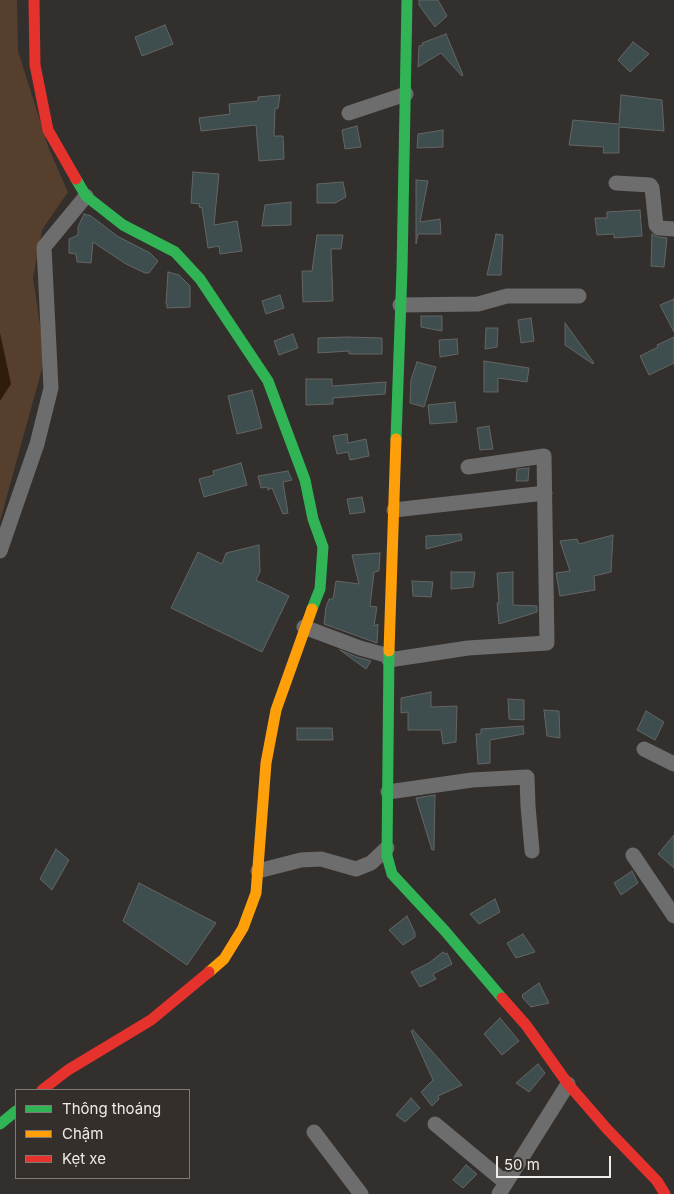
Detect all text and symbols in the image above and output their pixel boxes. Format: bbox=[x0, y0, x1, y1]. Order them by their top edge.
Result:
legend bbox=[15, 1089, 190, 1179]
text: Thông thoáng bbox=[62, 1099, 161, 1118]
text: Chậm bbox=[62, 1124, 103, 1143]
scale bar bbox=[499, 1146, 614, 1178]
text: Kẹt xe bbox=[62, 1149, 106, 1168]
text: 50 m bbox=[504, 1155, 540, 1174]

